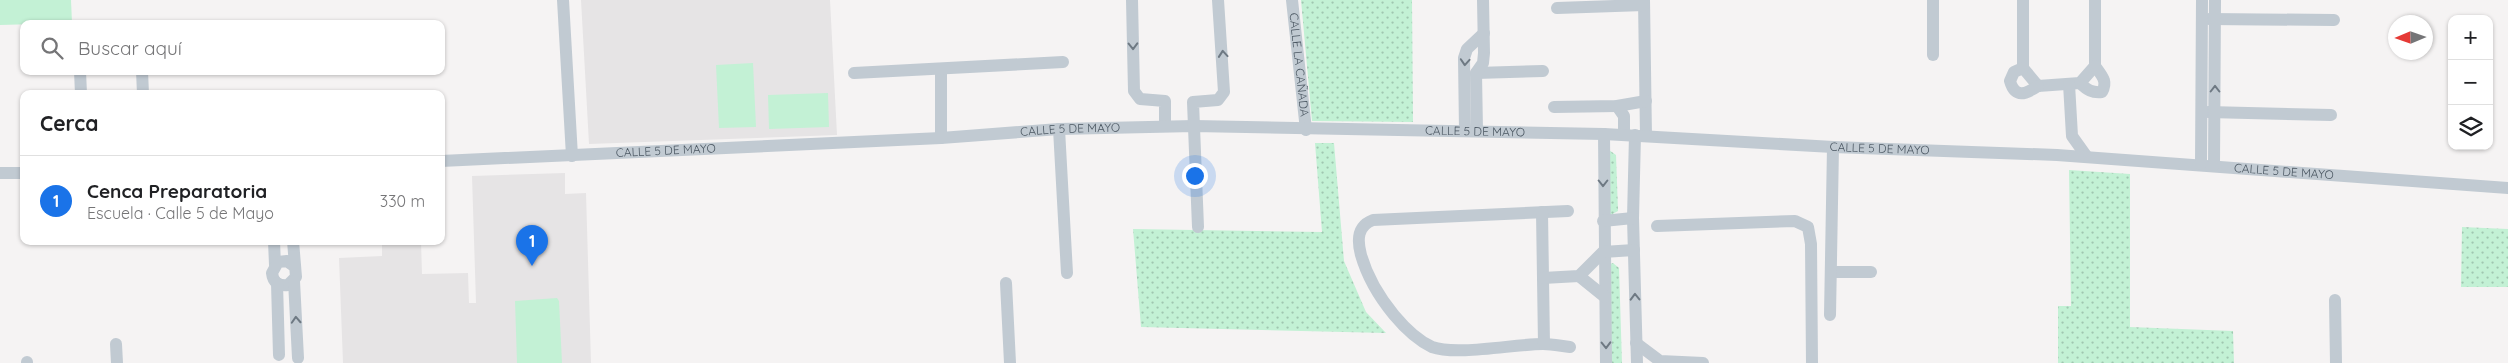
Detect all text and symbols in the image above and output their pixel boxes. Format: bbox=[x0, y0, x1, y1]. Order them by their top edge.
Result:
street label: CALLE LA CAÑADA bbox=[1286, 12, 1313, 118]
north arrow bbox=[2388, 15, 2433, 60]
map controls bbox=[2448, 15, 2493, 150]
button: + bbox=[2448, 15, 2493, 60]
search box bbox=[20, 20, 445, 75]
icon: search bbox=[38, 34, 66, 62]
text: Buscar aquí bbox=[78, 36, 182, 60]
one-way arrow bbox=[1128, 42, 1138, 50]
one-way arrow bbox=[1218, 50, 1229, 58]
one-way arrow bbox=[1460, 58, 1471, 66]
button: − bbox=[2448, 60, 2493, 105]
one-way arrow bbox=[2210, 85, 2220, 93]
button: layers bbox=[2448, 105, 2493, 150]
text: Cerca bbox=[40, 110, 98, 136]
street label: CALLE 5 DE MAYO bbox=[1020, 120, 1120, 139]
street label: CALLE 5 DE MAYO bbox=[1425, 123, 1525, 139]
street label: CALLE 5 DE MAYO bbox=[1829, 139, 1930, 157]
street label: CALLE 5 DE MAYO bbox=[616, 140, 716, 160]
street label: CALLE 5 DE MAYO bbox=[2234, 160, 2334, 182]
your location bbox=[1182, 163, 1208, 189]
text: Cenca Preparatoria bbox=[87, 179, 267, 203]
one-way arrow bbox=[1598, 180, 1608, 187]
text: 1 bbox=[53, 191, 59, 211]
text: 330 m bbox=[380, 191, 425, 211]
text: Escuela · Calle 5 de Mayo bbox=[87, 203, 274, 223]
pin: 1 bbox=[516, 225, 548, 266]
one-way arrow bbox=[1630, 293, 1640, 300]
one-way arrow bbox=[290, 315, 301, 323]
one-way arrow bbox=[1600, 342, 1611, 350]

